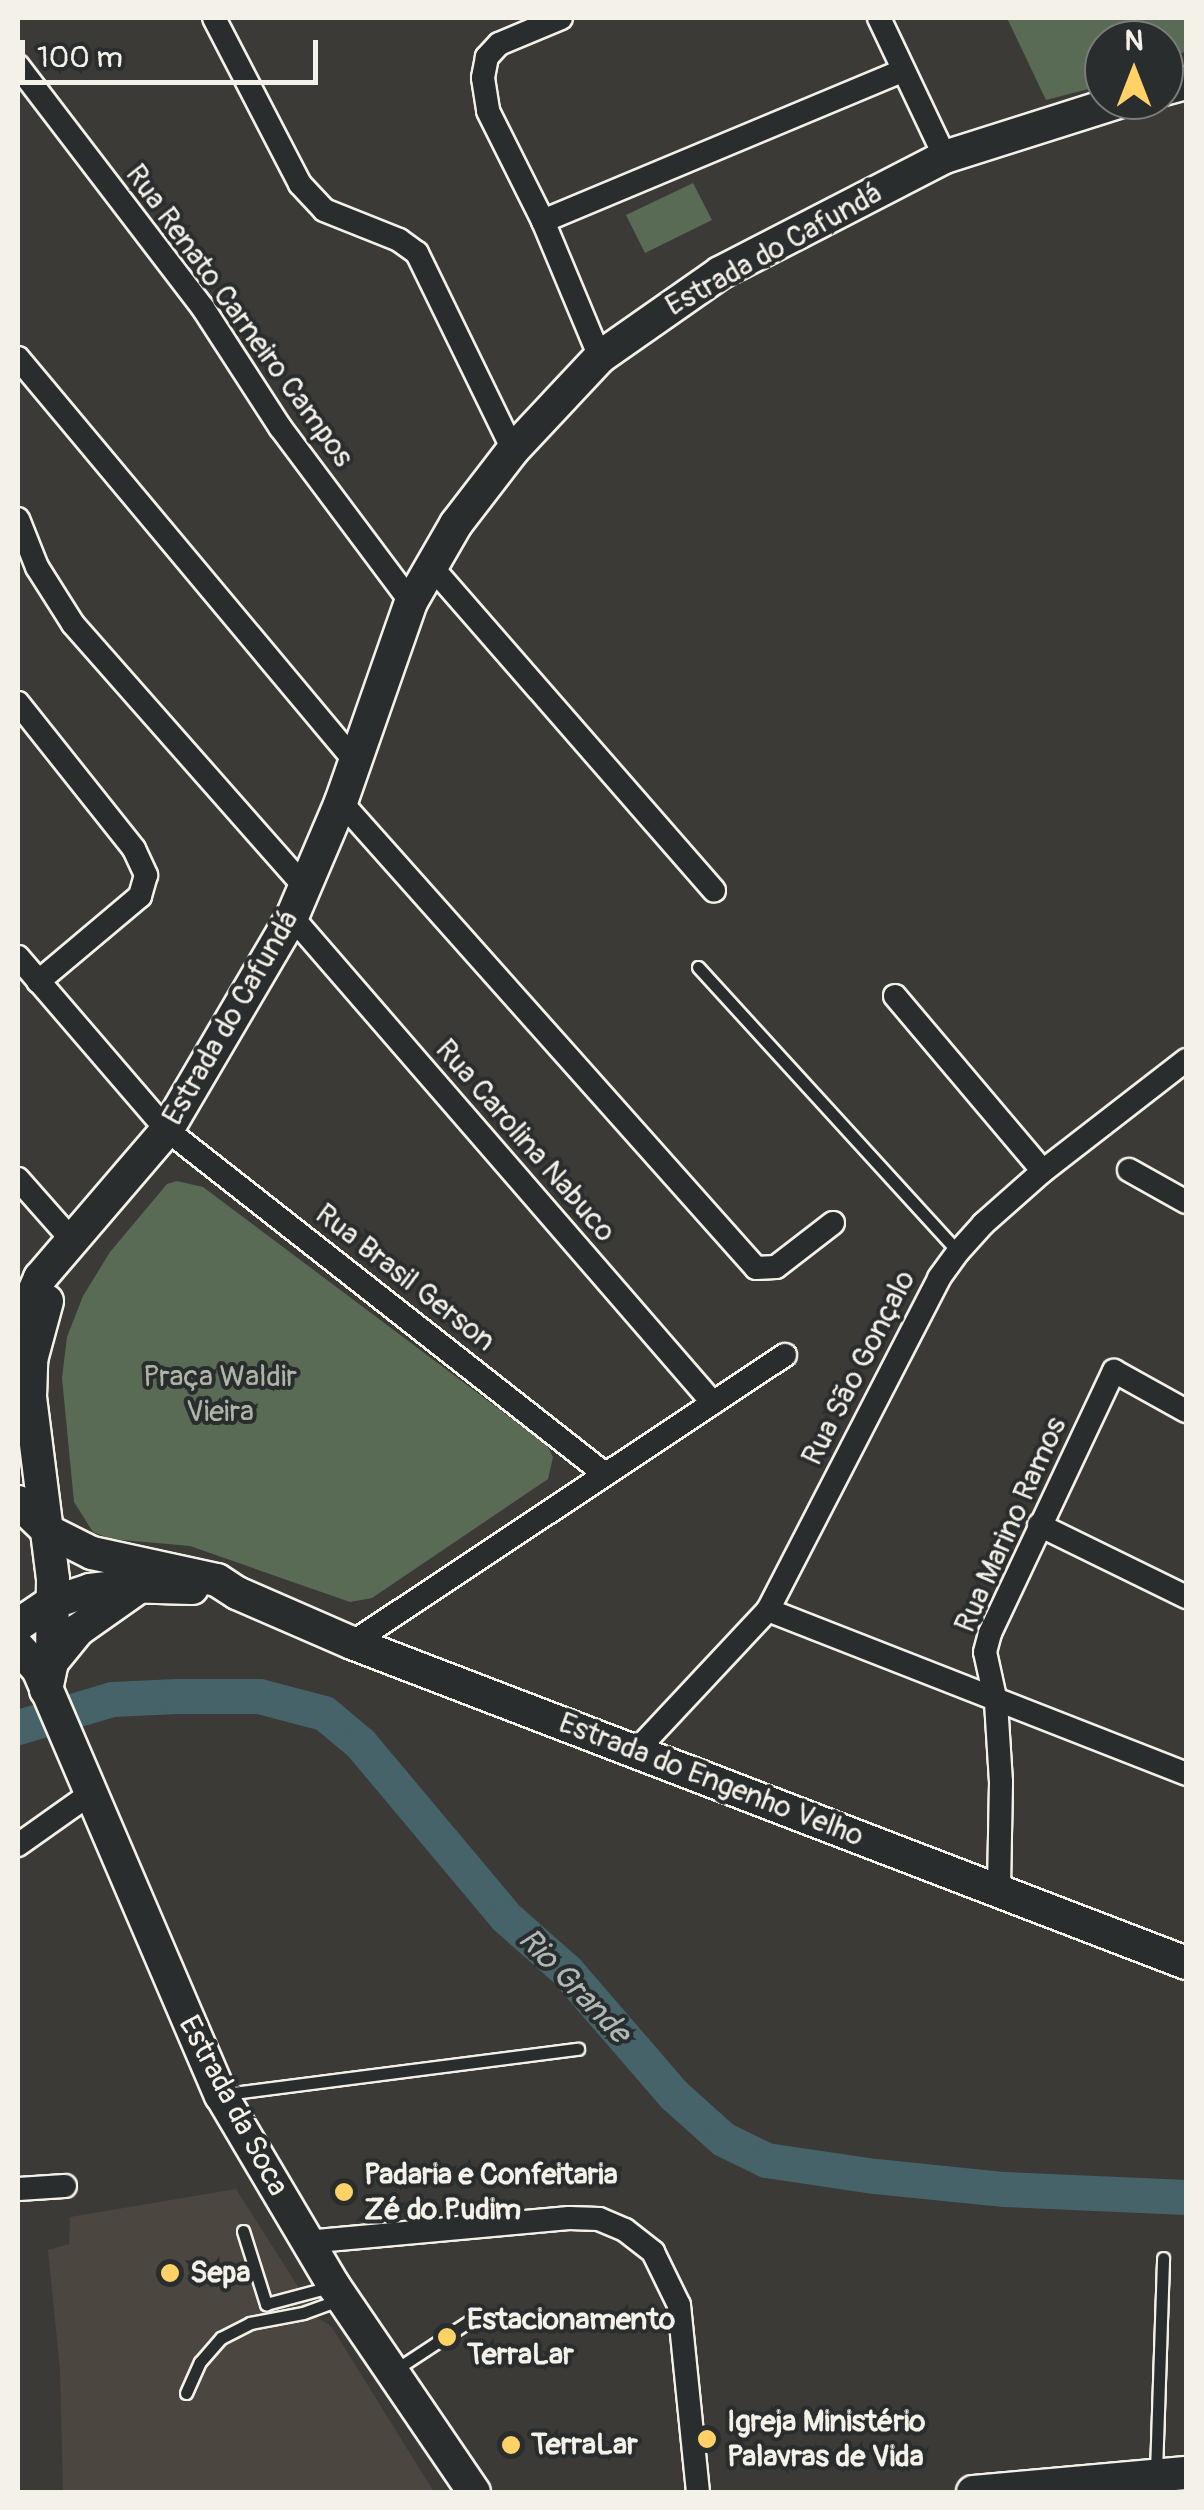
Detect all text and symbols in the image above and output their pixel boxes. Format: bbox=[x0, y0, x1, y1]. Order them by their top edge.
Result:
scale bar bbox=[25, 20, 322, 82]
north arrow bbox=[1084, 20, 1184, 120]
text: N bbox=[1125, 24, 1143, 59]
text: 100 m bbox=[37, 39, 123, 76]
street label: Rua Renato Carneiro Campos bbox=[117, 158, 361, 474]
street label: Estrada do Cafundá bbox=[660, 176, 888, 324]
street label: Estrada do Cafundá bbox=[155, 904, 307, 1132]
street label: Rua Carolina Nabuco bbox=[427, 1032, 623, 1250]
street label: Rua Brasil Gerson bbox=[308, 1197, 502, 1359]
street label: Rua São Gonçalo bbox=[794, 1265, 924, 1471]
park label: Praça Waldir Vieira bbox=[143, 1359, 297, 1430]
street label: Rua Marino Ramos bbox=[947, 1412, 1075, 1638]
street label: Estrada do Engenho Velho bbox=[554, 1705, 868, 1855]
water label: Rio Grande bbox=[510, 1921, 638, 2051]
street label: Estrada da Soca bbox=[170, 2010, 296, 2202]
place label: Padaria e Confeitaria Zé do Pudim bbox=[364, 2157, 618, 2228]
marker: Padaria e Confeitaria Zé do Pudim bbox=[333, 2181, 355, 2203]
place label: Sepa bbox=[190, 2255, 250, 2291]
marker: Sepa bbox=[159, 2262, 181, 2284]
place label: Estacionamento TerraLar bbox=[467, 2302, 675, 2372]
marker: Estacionamento TerraLar bbox=[436, 2326, 458, 2348]
place label: Igreja Ministério Palavras de Vida bbox=[727, 2404, 925, 2474]
place label: TerraLar bbox=[531, 2427, 638, 2463]
marker: Igreja Ministério Palavras de Vida bbox=[696, 2428, 718, 2450]
marker: TerraLar bbox=[500, 2434, 522, 2456]

